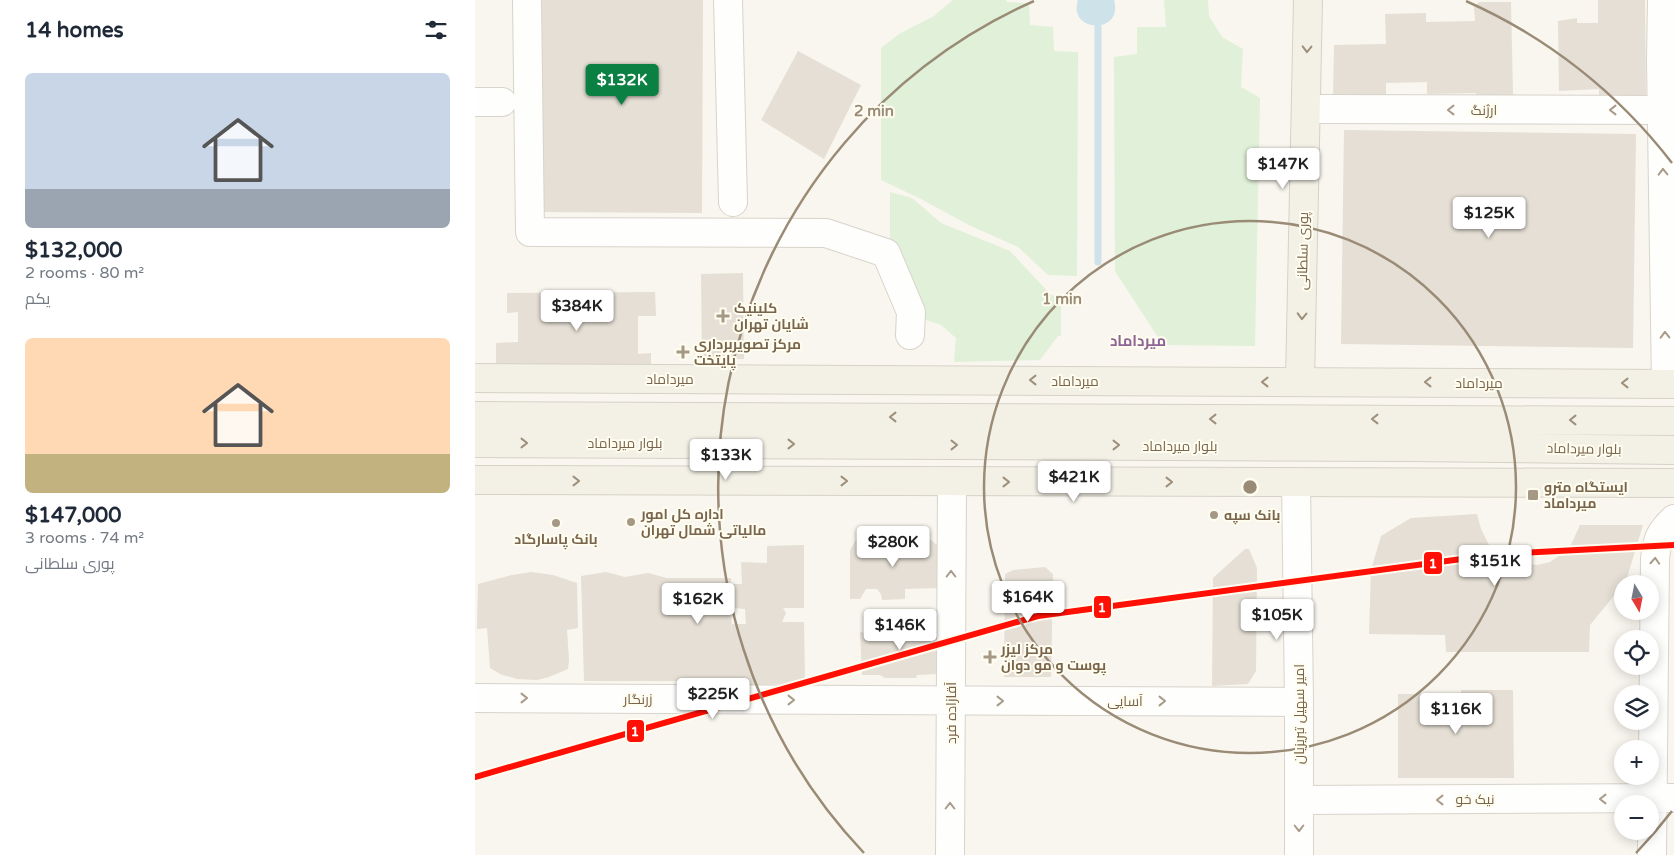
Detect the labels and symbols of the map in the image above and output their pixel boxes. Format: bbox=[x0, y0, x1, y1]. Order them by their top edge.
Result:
one-way arrow bbox=[1302, 45, 1312, 53]
pin: $132K bbox=[587, 64, 657, 106]
text: 2 min bbox=[854, 102, 894, 120]
street label: ارژنگ bbox=[1471, 102, 1497, 119]
one-way arrow bbox=[1446, 105, 1454, 115]
one-way arrow bbox=[1609, 105, 1616, 115]
pin: $147K bbox=[1248, 148, 1318, 190]
one-way arrow bbox=[1657, 168, 1668, 176]
pin: $125K bbox=[1454, 196, 1524, 239]
street label: پوری سلطانی bbox=[1294, 211, 1313, 290]
pin: $384K bbox=[542, 290, 612, 332]
text: 1 min bbox=[1042, 290, 1082, 308]
place label: کلینیک شایان تهران bbox=[734, 300, 809, 333]
marker: کلینیک شایان تهران bbox=[716, 309, 730, 323]
one-way arrow bbox=[1296, 312, 1307, 320]
one-way arrow bbox=[1660, 331, 1670, 338]
district label: میرداماد bbox=[1110, 332, 1166, 350]
place label: مرکز تصویربرداری پایتخت bbox=[694, 336, 801, 371]
marker: مرکز تصویربرداری پایتخت bbox=[676, 345, 690, 359]
street label: میرداماد bbox=[646, 371, 694, 388]
street label: میرداماد bbox=[1051, 373, 1099, 390]
one-way arrow bbox=[1029, 375, 1037, 386]
street label: میرداماد bbox=[1455, 375, 1503, 392]
one-way arrow bbox=[1261, 377, 1269, 387]
one-way arrow bbox=[1424, 377, 1432, 387]
one-way arrow bbox=[1621, 378, 1629, 388]
one-way arrow bbox=[889, 412, 897, 423]
one-way arrow bbox=[1209, 414, 1216, 424]
one-way arrow bbox=[1371, 414, 1379, 424]
one-way arrow bbox=[1569, 415, 1576, 425]
street label: بلوار میرداماد bbox=[588, 435, 662, 452]
one-way arrow bbox=[520, 438, 528, 448]
pin: $133K bbox=[691, 438, 761, 481]
street label: بلوار میرداماد bbox=[1143, 438, 1217, 455]
one-way arrow bbox=[788, 439, 795, 449]
one-way arrow bbox=[950, 440, 958, 450]
one-way arrow bbox=[1112, 440, 1120, 450]
street label: بلوار میرداماد bbox=[1546, 440, 1622, 458]
pin: $421K bbox=[1039, 460, 1109, 503]
one-way arrow bbox=[572, 476, 580, 486]
one-way arrow bbox=[840, 476, 848, 486]
one-way arrow bbox=[1002, 477, 1010, 487]
one-way arrow bbox=[1165, 477, 1173, 487]
centre of rings bbox=[1241, 478, 1259, 496]
place label: ایستگاه مترو میرداماد bbox=[1544, 479, 1628, 512]
marker: ایستگاه مترو میرداماد bbox=[1526, 488, 1540, 502]
place label: اداره کل امور مالیاتی شمال تهران bbox=[640, 506, 766, 539]
place label: بانک سپه bbox=[1224, 507, 1280, 525]
marker: بانک سپه bbox=[1208, 509, 1220, 521]
marker: اداره کل امور مالیاتی شمال تهران bbox=[625, 516, 637, 528]
marker: بانک پاسارگاد bbox=[550, 517, 562, 529]
pin: $280K bbox=[858, 526, 928, 568]
place label: بانک پاسارگاد bbox=[514, 531, 598, 550]
pin: $151K bbox=[1460, 544, 1530, 587]
line badge: 1 bbox=[1423, 551, 1443, 575]
text: 1 bbox=[1429, 555, 1437, 572]
one-way arrow bbox=[1650, 557, 1661, 565]
one-way arrow bbox=[946, 570, 956, 578]
north arrow bbox=[1614, 575, 1659, 620]
pin: $164K bbox=[993, 580, 1063, 623]
pin: $162K bbox=[663, 582, 733, 625]
line badge: 1 bbox=[1093, 595, 1112, 619]
pin: $105K bbox=[1242, 598, 1312, 641]
text: 1 bbox=[1098, 599, 1106, 616]
pin: $146K bbox=[865, 608, 935, 651]
place label: مرکز لیزر پوست و مو دوان bbox=[1000, 641, 1106, 676]
marker: مرکز لیزر پوست و مو دوان bbox=[983, 650, 997, 664]
street label: امیر سهیل تبریزیان bbox=[1291, 664, 1308, 764]
pin: $225K bbox=[678, 678, 748, 720]
street label: آقازاده فرد bbox=[943, 682, 960, 744]
street label: زرنگار bbox=[623, 691, 652, 708]
pin: $116K bbox=[1421, 692, 1491, 735]
one-way arrow bbox=[520, 693, 528, 703]
street label: آسایی bbox=[1107, 693, 1143, 710]
one-way arrow bbox=[788, 695, 795, 705]
one-way arrow bbox=[996, 696, 1004, 706]
one-way arrow bbox=[1158, 696, 1166, 707]
line badge: 1 bbox=[626, 719, 645, 743]
text: 1 bbox=[631, 723, 639, 740]
street label: نیک خو bbox=[1456, 791, 1494, 808]
one-way arrow bbox=[1598, 794, 1606, 804]
one-way arrow bbox=[1436, 795, 1444, 805]
one-way arrow bbox=[945, 802, 955, 810]
one-way arrow bbox=[1294, 824, 1304, 832]

